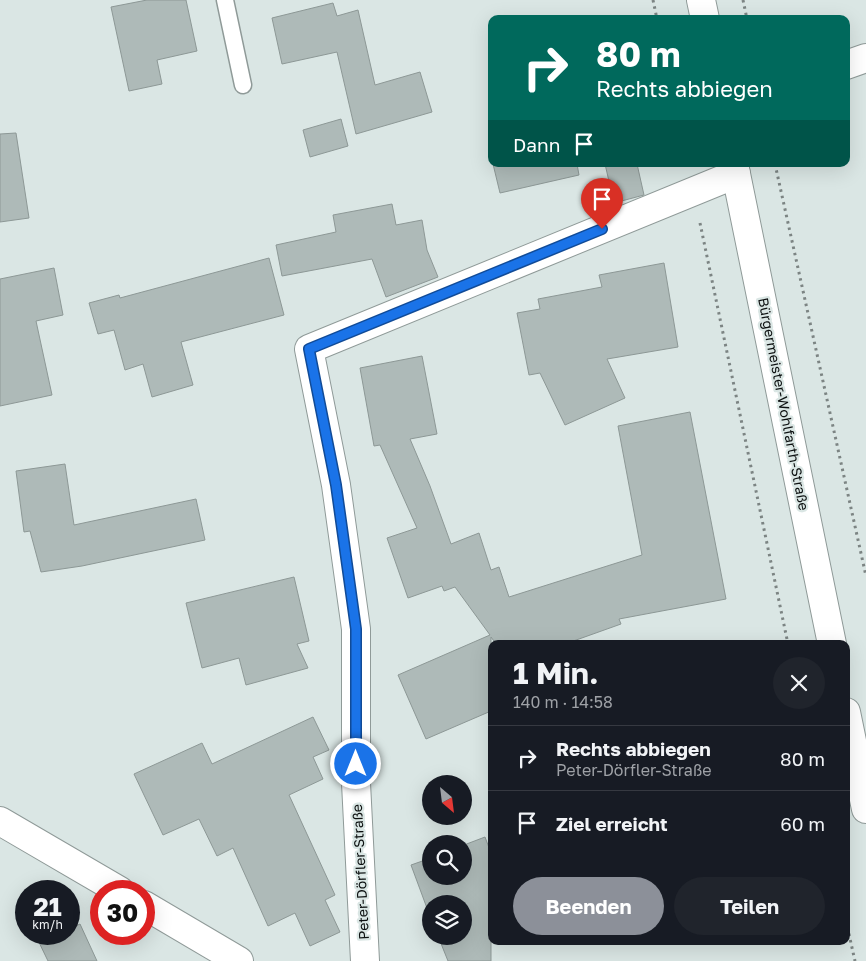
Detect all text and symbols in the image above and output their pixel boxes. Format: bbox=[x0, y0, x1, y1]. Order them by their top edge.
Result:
text: 80 m bbox=[596, 33, 681, 75]
icon: right bbox=[513, 35, 578, 100]
text: Rechts abbiegen bbox=[596, 75, 773, 102]
icon: arrive bbox=[570, 130, 598, 158]
text: Dann bbox=[513, 133, 560, 156]
pin bbox=[581, 178, 623, 229]
icon: arrive bbox=[588, 185, 616, 213]
street label: Bürgermeister-Wohlfarth-Straße bbox=[755, 296, 813, 512]
text: 1 Min. bbox=[513, 655, 599, 691]
button: close bbox=[773, 657, 825, 709]
text: 140 m · 14:58 bbox=[513, 692, 613, 712]
position arrow bbox=[329, 737, 381, 789]
text: Rechts abbiegen bbox=[556, 737, 711, 760]
icon: right bbox=[513, 744, 541, 772]
text: 80 m bbox=[780, 747, 825, 770]
text: Peter-Dörfler-Straße bbox=[556, 760, 711, 780]
north arrow bbox=[422, 775, 472, 825]
map controls bbox=[422, 775, 472, 945]
street label: Peter-Dörfler-Straße bbox=[348, 804, 372, 940]
icon: arrive bbox=[513, 809, 541, 837]
text: Ziel erreicht bbox=[556, 812, 668, 835]
text: 60 m bbox=[780, 812, 825, 835]
button: search bbox=[422, 835, 472, 885]
button: Beenden bbox=[513, 877, 664, 935]
button: Teilen bbox=[674, 877, 825, 935]
speed limit sign: 30 bbox=[90, 880, 155, 945]
text: 21 bbox=[33, 891, 62, 922]
button: layers bbox=[422, 895, 472, 945]
text: km/h bbox=[32, 917, 63, 932]

